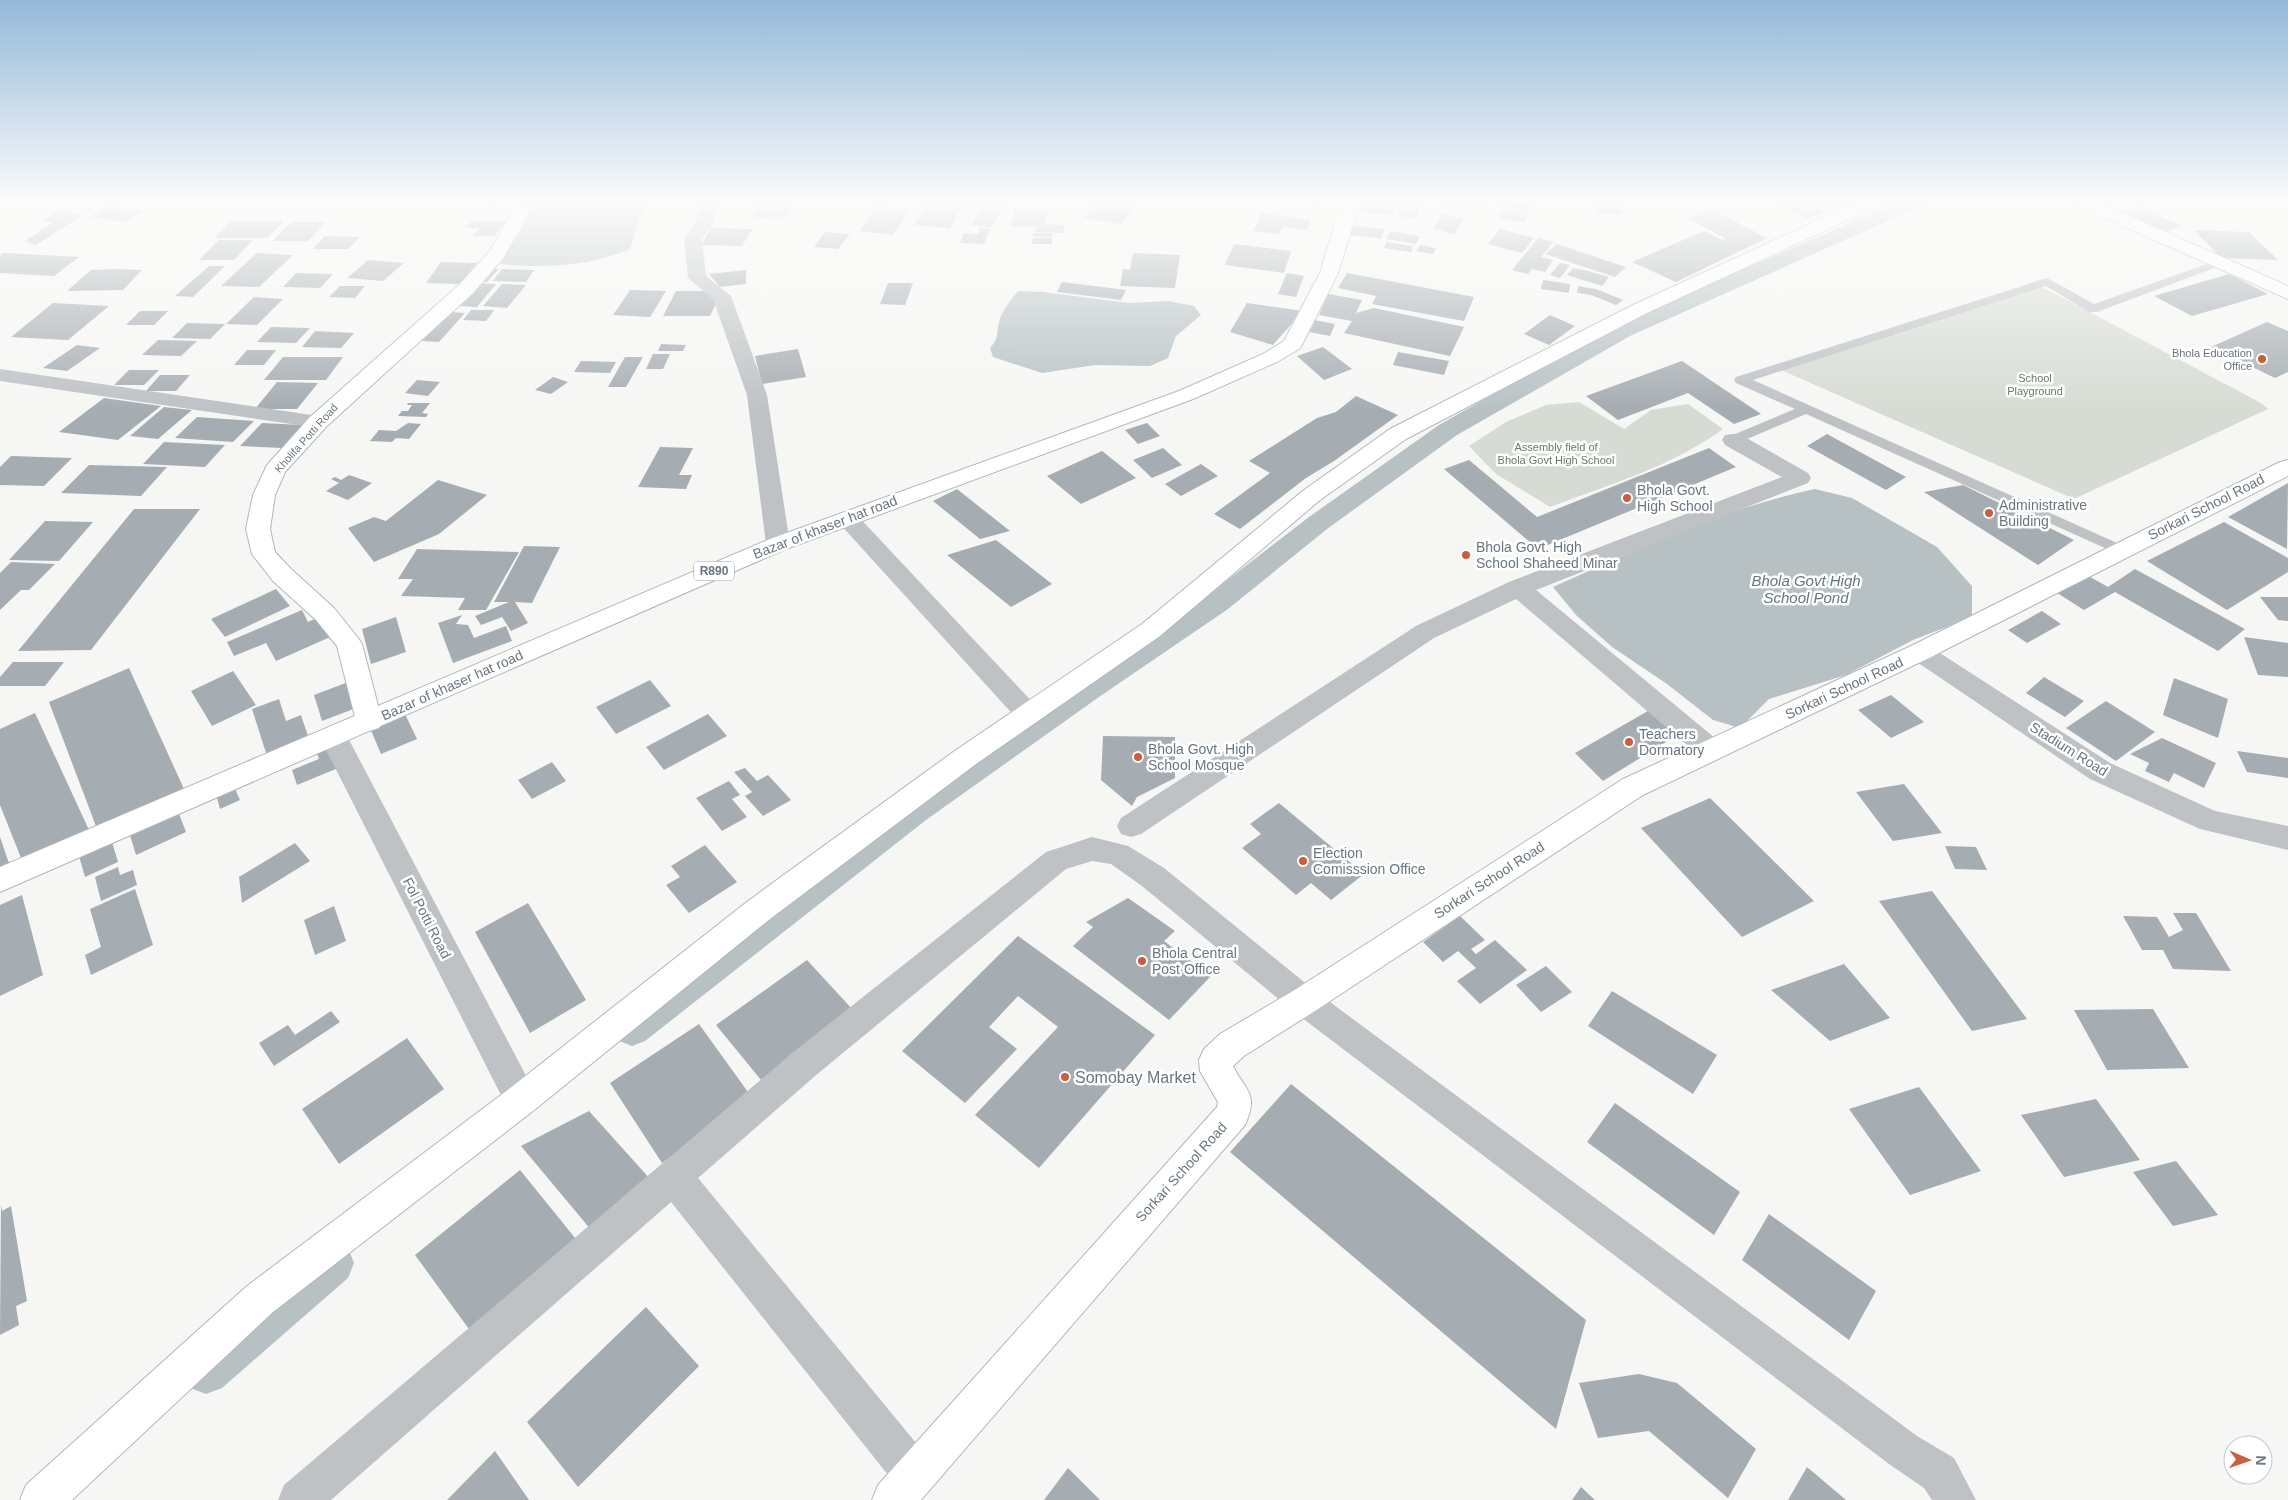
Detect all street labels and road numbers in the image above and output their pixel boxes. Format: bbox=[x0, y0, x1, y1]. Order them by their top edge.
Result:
street label: Kholifa Potti Road bbox=[272, 401, 340, 475]
street label: Sorkari School Road bbox=[2145, 471, 2267, 543]
street label: Bazar of khaser hat road bbox=[751, 492, 899, 562]
road number: R890 bbox=[694, 562, 734, 580]
street label: Bazar of khaser hat road bbox=[379, 647, 525, 723]
street label: Sorkari School Road bbox=[1782, 654, 1906, 722]
street label: Stadium Road bbox=[2027, 719, 2111, 779]
street label: Sorkari School Road bbox=[1431, 838, 1547, 922]
street label: Fol Potti Road bbox=[400, 875, 454, 961]
street label: Sorkari School Road bbox=[1132, 1119, 1230, 1225]

